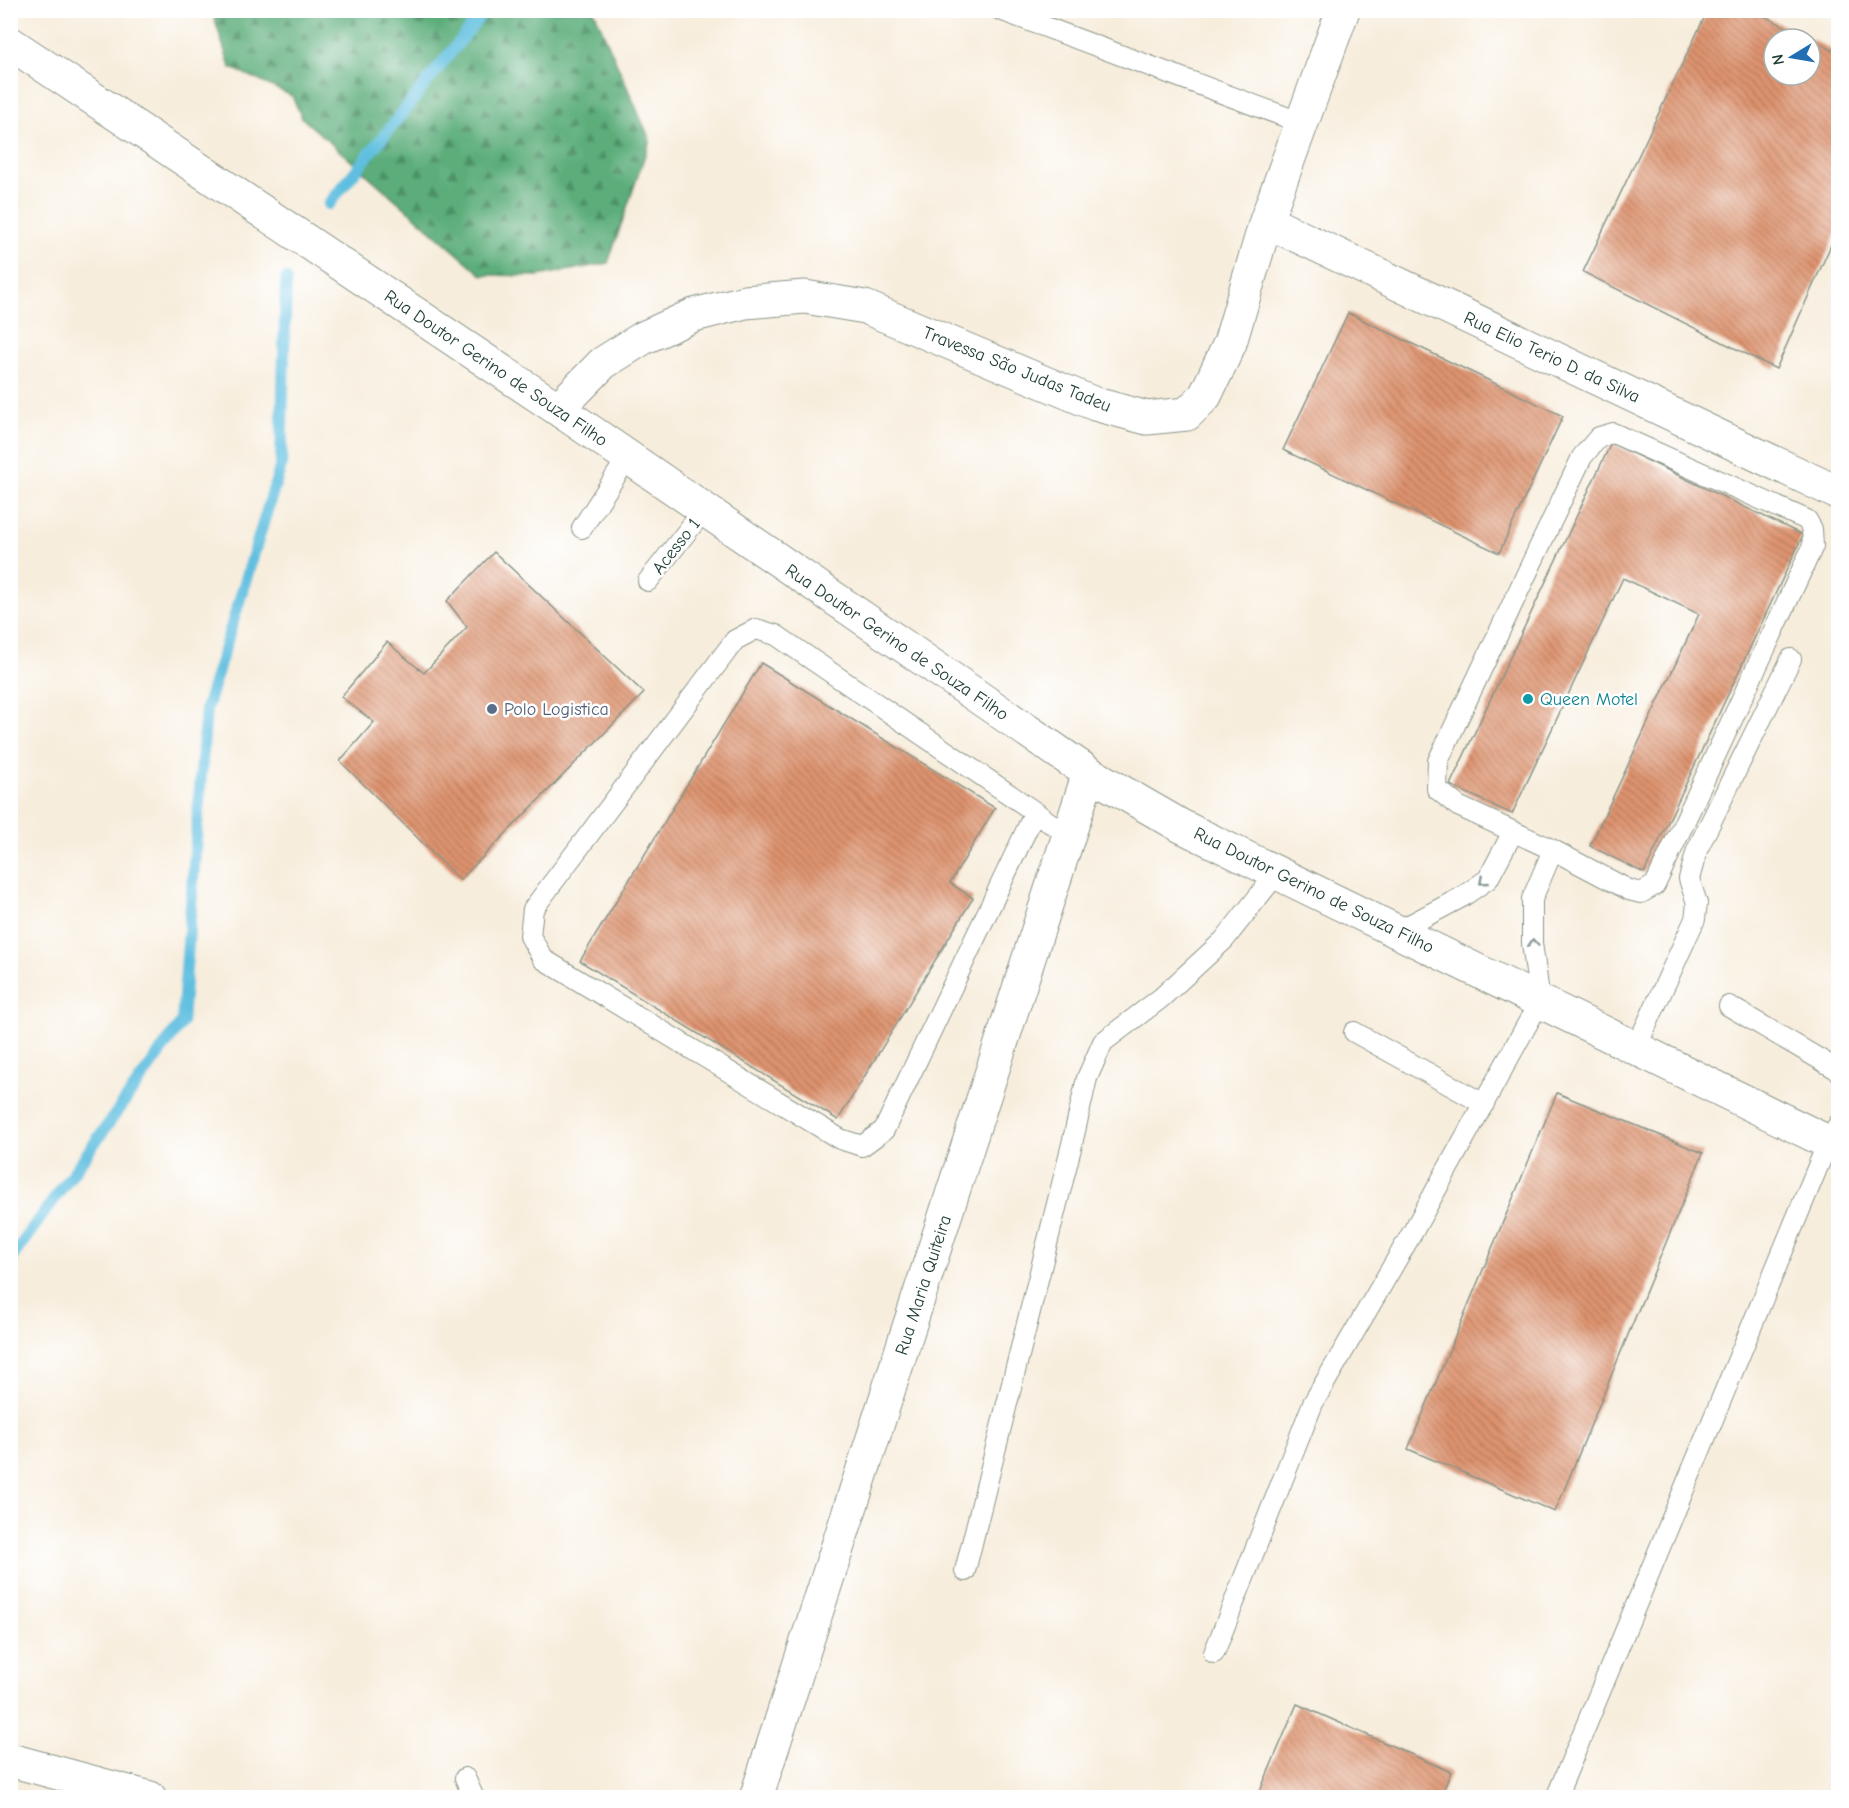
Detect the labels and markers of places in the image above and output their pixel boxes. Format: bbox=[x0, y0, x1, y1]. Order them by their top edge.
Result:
place label: Queen Motel bbox=[1540, 689, 1638, 710]
marker: Queen Motel bbox=[1521, 692, 1535, 706]
place label: Polo Logistica bbox=[504, 699, 609, 720]
marker: Polo Logistica bbox=[485, 702, 499, 716]

